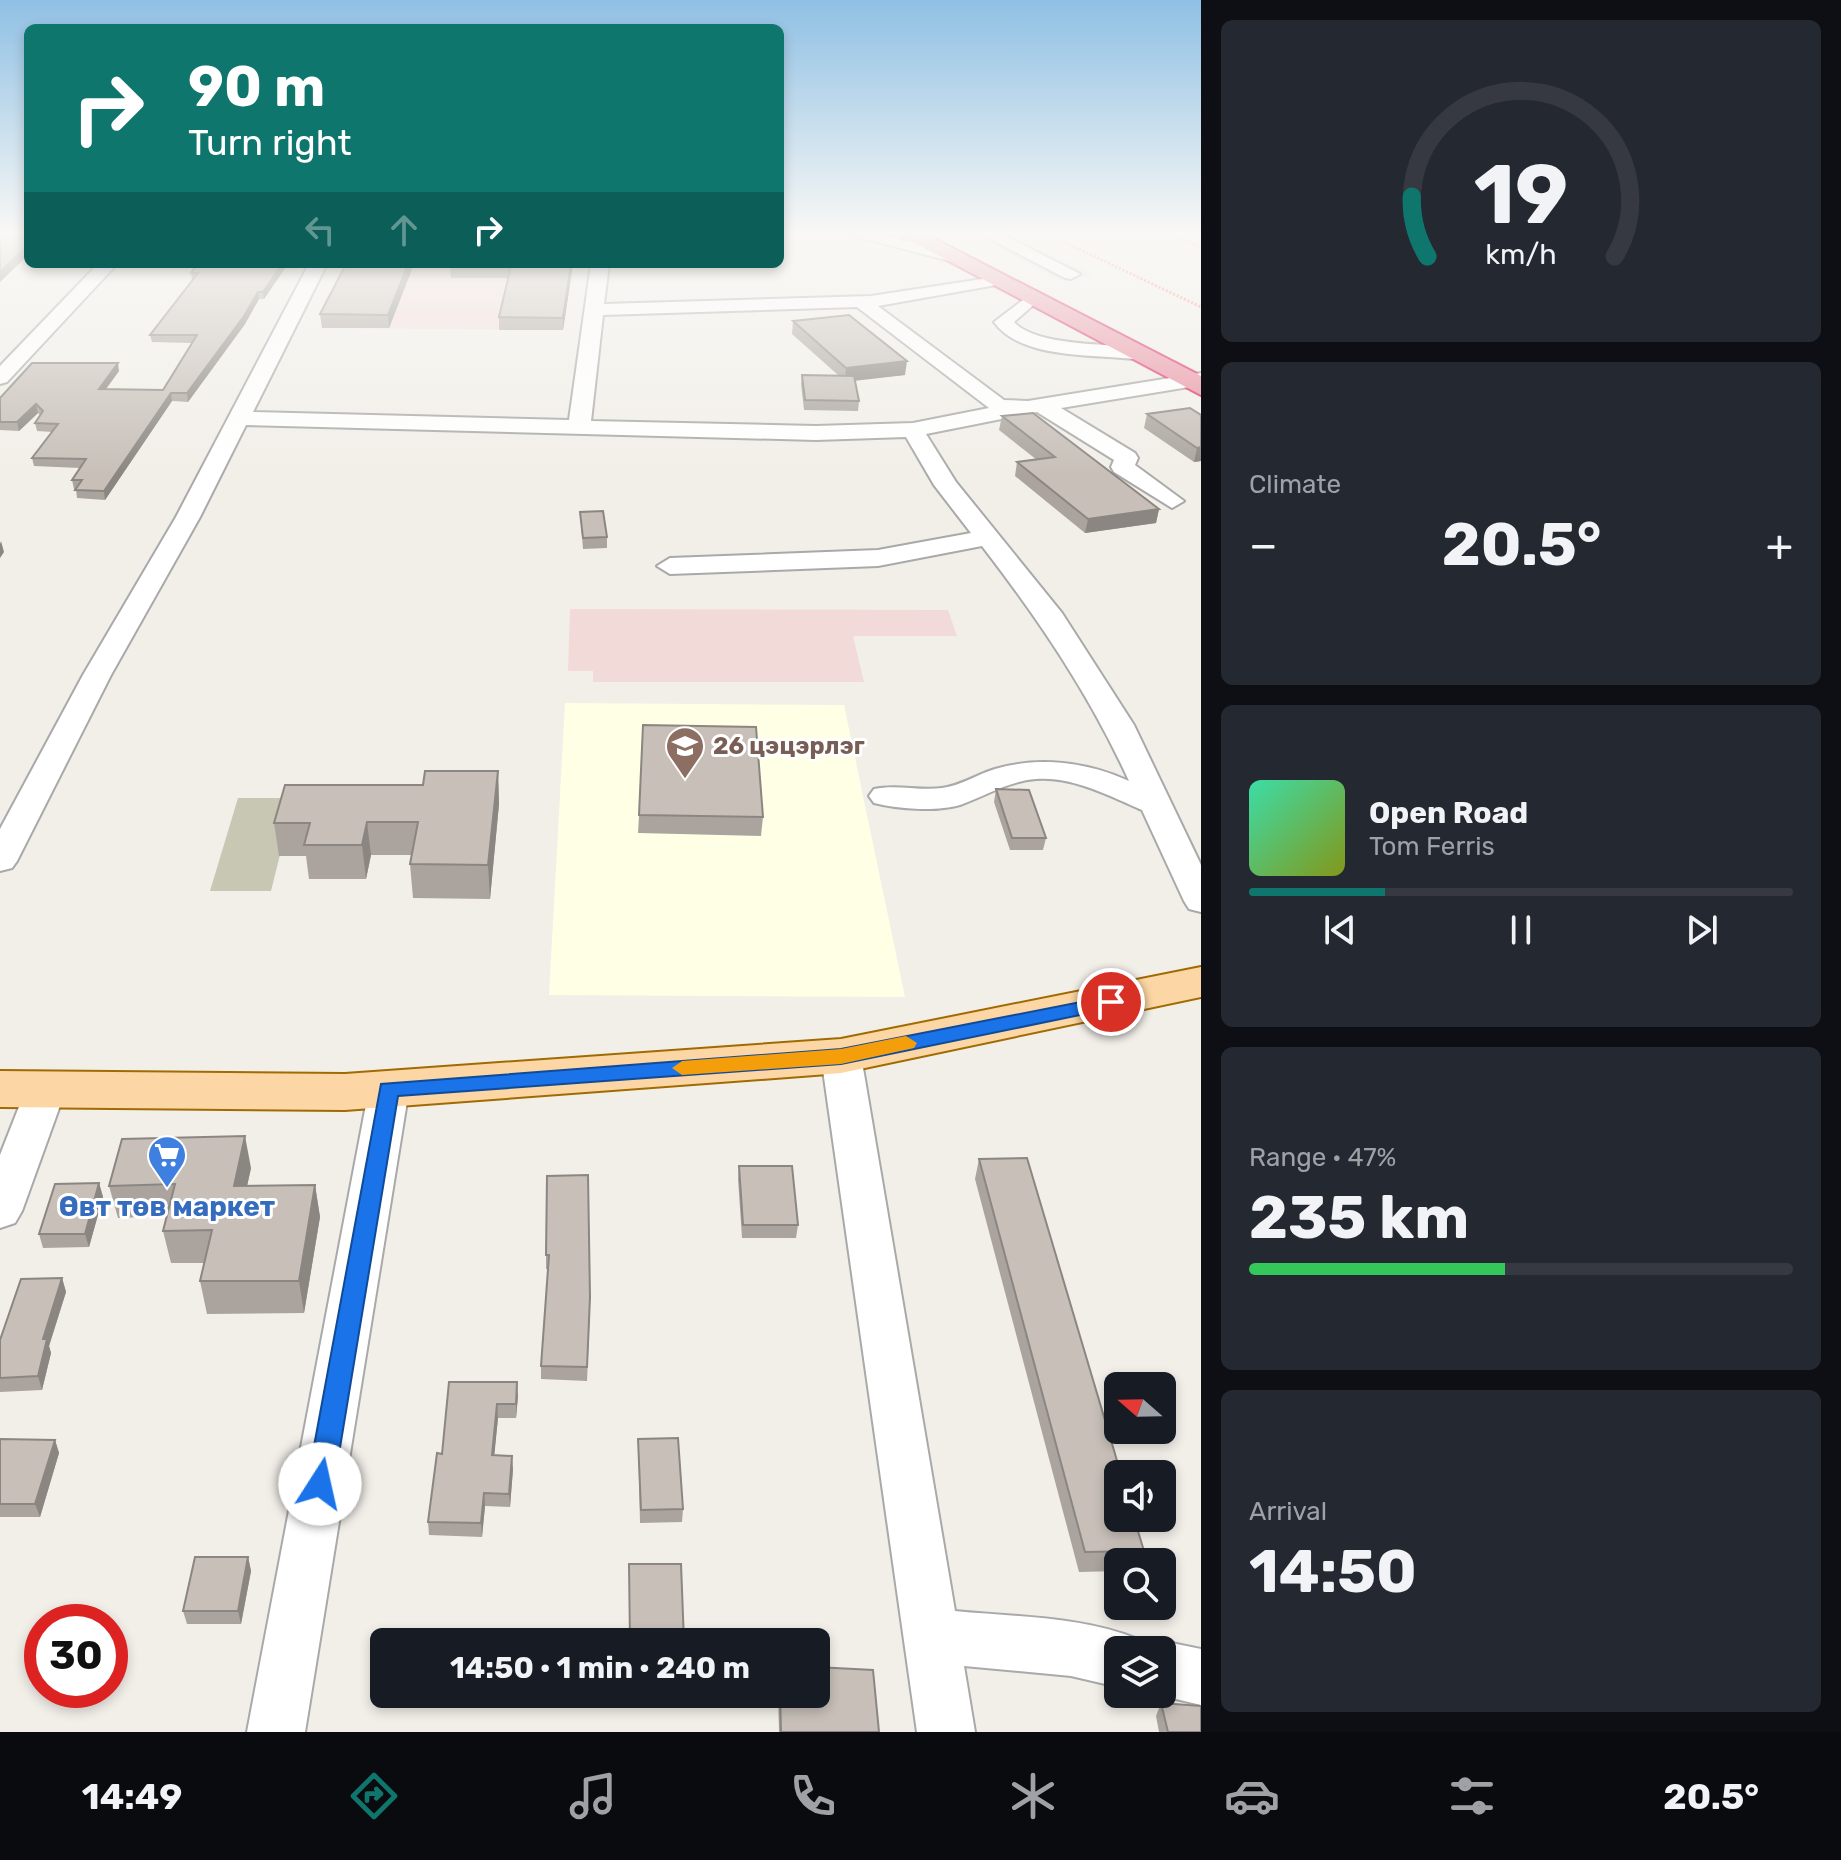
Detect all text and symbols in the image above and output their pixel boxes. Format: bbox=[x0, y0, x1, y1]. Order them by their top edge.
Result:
text: 90 m bbox=[188, 54, 325, 120]
icon: right bbox=[56, 56, 160, 160]
text: Turn right bbox=[188, 121, 352, 164]
text: 19 bbox=[1474, 145, 1568, 244]
icon: left bbox=[298, 208, 342, 252]
icon: ahead bbox=[382, 208, 426, 252]
icon: right bbox=[466, 208, 510, 252]
text: km/h bbox=[1485, 237, 1557, 271]
text: Climate bbox=[1249, 469, 1341, 500]
text: 20.5° bbox=[1442, 509, 1602, 580]
text: − bbox=[1249, 519, 1278, 571]
text: + bbox=[1766, 519, 1793, 571]
school or university icon: 26 цэцэрлэг bbox=[664, 725, 706, 780]
place label: 26 цэцэрлэг bbox=[713, 732, 865, 760]
text: Open Road bbox=[1369, 795, 1528, 831]
text: Tom Ferris bbox=[1369, 831, 1495, 862]
icon: previous bbox=[1318, 908, 1362, 952]
icon: pause bbox=[1499, 908, 1543, 952]
icon: next bbox=[1680, 908, 1724, 952]
pin bbox=[1077, 968, 1145, 1036]
icon: arrive bbox=[1089, 980, 1133, 1024]
supermarket icon: Өвт төв маркет bbox=[146, 1134, 188, 1189]
text: Range · 47% bbox=[1249, 1142, 1396, 1173]
text: 235 km bbox=[1249, 1182, 1469, 1253]
place label: Өвт төв маркет bbox=[59, 1190, 275, 1223]
north arrow bbox=[1104, 1372, 1176, 1444]
map controls bbox=[1104, 1372, 1176, 1708]
position arrow bbox=[278, 1442, 362, 1526]
button: sound bbox=[1104, 1460, 1176, 1532]
text: Arrival bbox=[1249, 1496, 1327, 1527]
text: 14:50 bbox=[1249, 1536, 1417, 1607]
button: search bbox=[1104, 1548, 1176, 1620]
speed limit sign: 30 bbox=[24, 1604, 128, 1708]
button: layers bbox=[1104, 1636, 1176, 1708]
text: 14:50 · 1 min · 240 m bbox=[450, 1650, 750, 1686]
icon: directions bbox=[346, 1768, 402, 1824]
icon: music bbox=[565, 1768, 621, 1824]
icon: phone bbox=[785, 1768, 841, 1824]
icon: climate bbox=[1005, 1768, 1061, 1824]
icon: car bbox=[1224, 1768, 1280, 1824]
icon: filters bbox=[1444, 1768, 1500, 1824]
text: 14:49 bbox=[82, 1775, 182, 1818]
text: 20.5° bbox=[1663, 1775, 1759, 1818]

